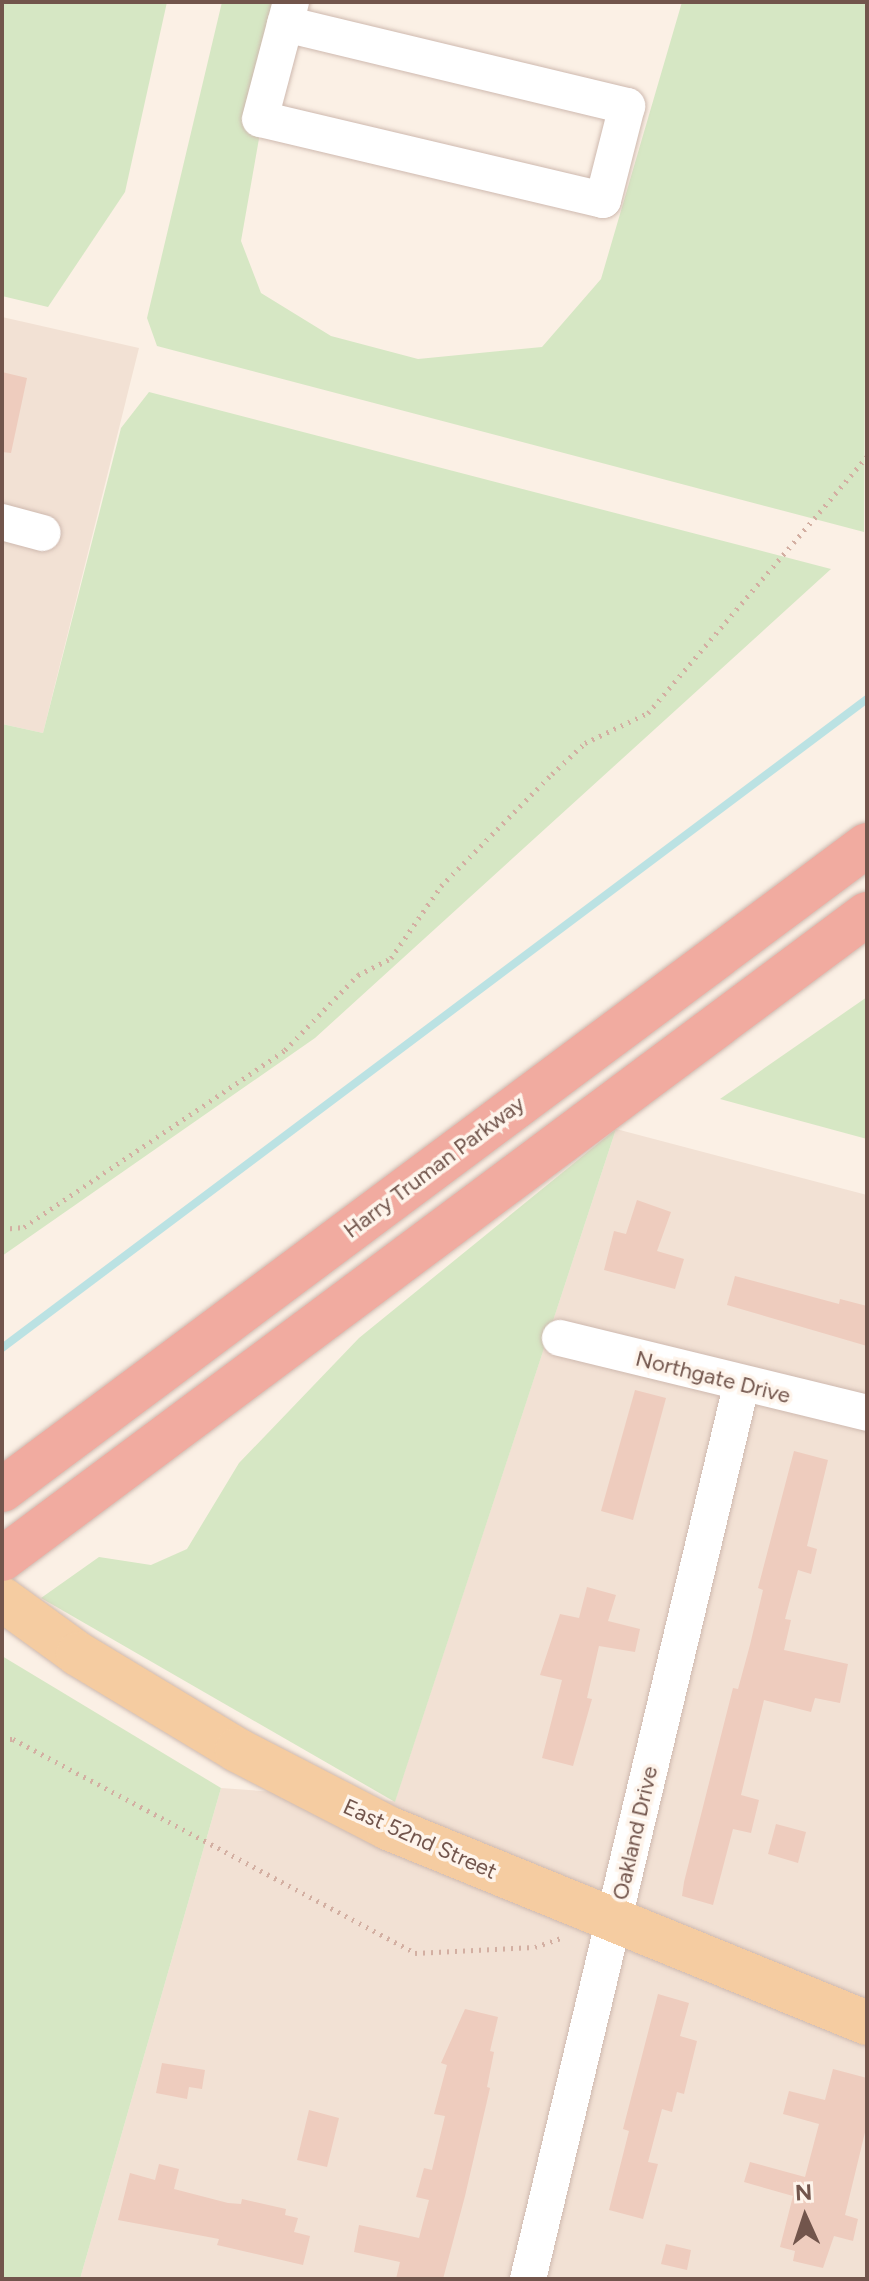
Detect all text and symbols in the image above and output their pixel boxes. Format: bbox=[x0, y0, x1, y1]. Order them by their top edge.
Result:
street label: Harry Truman Parkway bbox=[338, 1090, 530, 1244]
street label: Northgate Drive bbox=[633, 1345, 793, 1409]
street label: Oakland Drive bbox=[607, 1764, 663, 1902]
street label: East 52nd Street bbox=[339, 1793, 501, 1885]
north arrow bbox=[765, 2177, 845, 2257]
text: N bbox=[795, 2179, 813, 2206]

